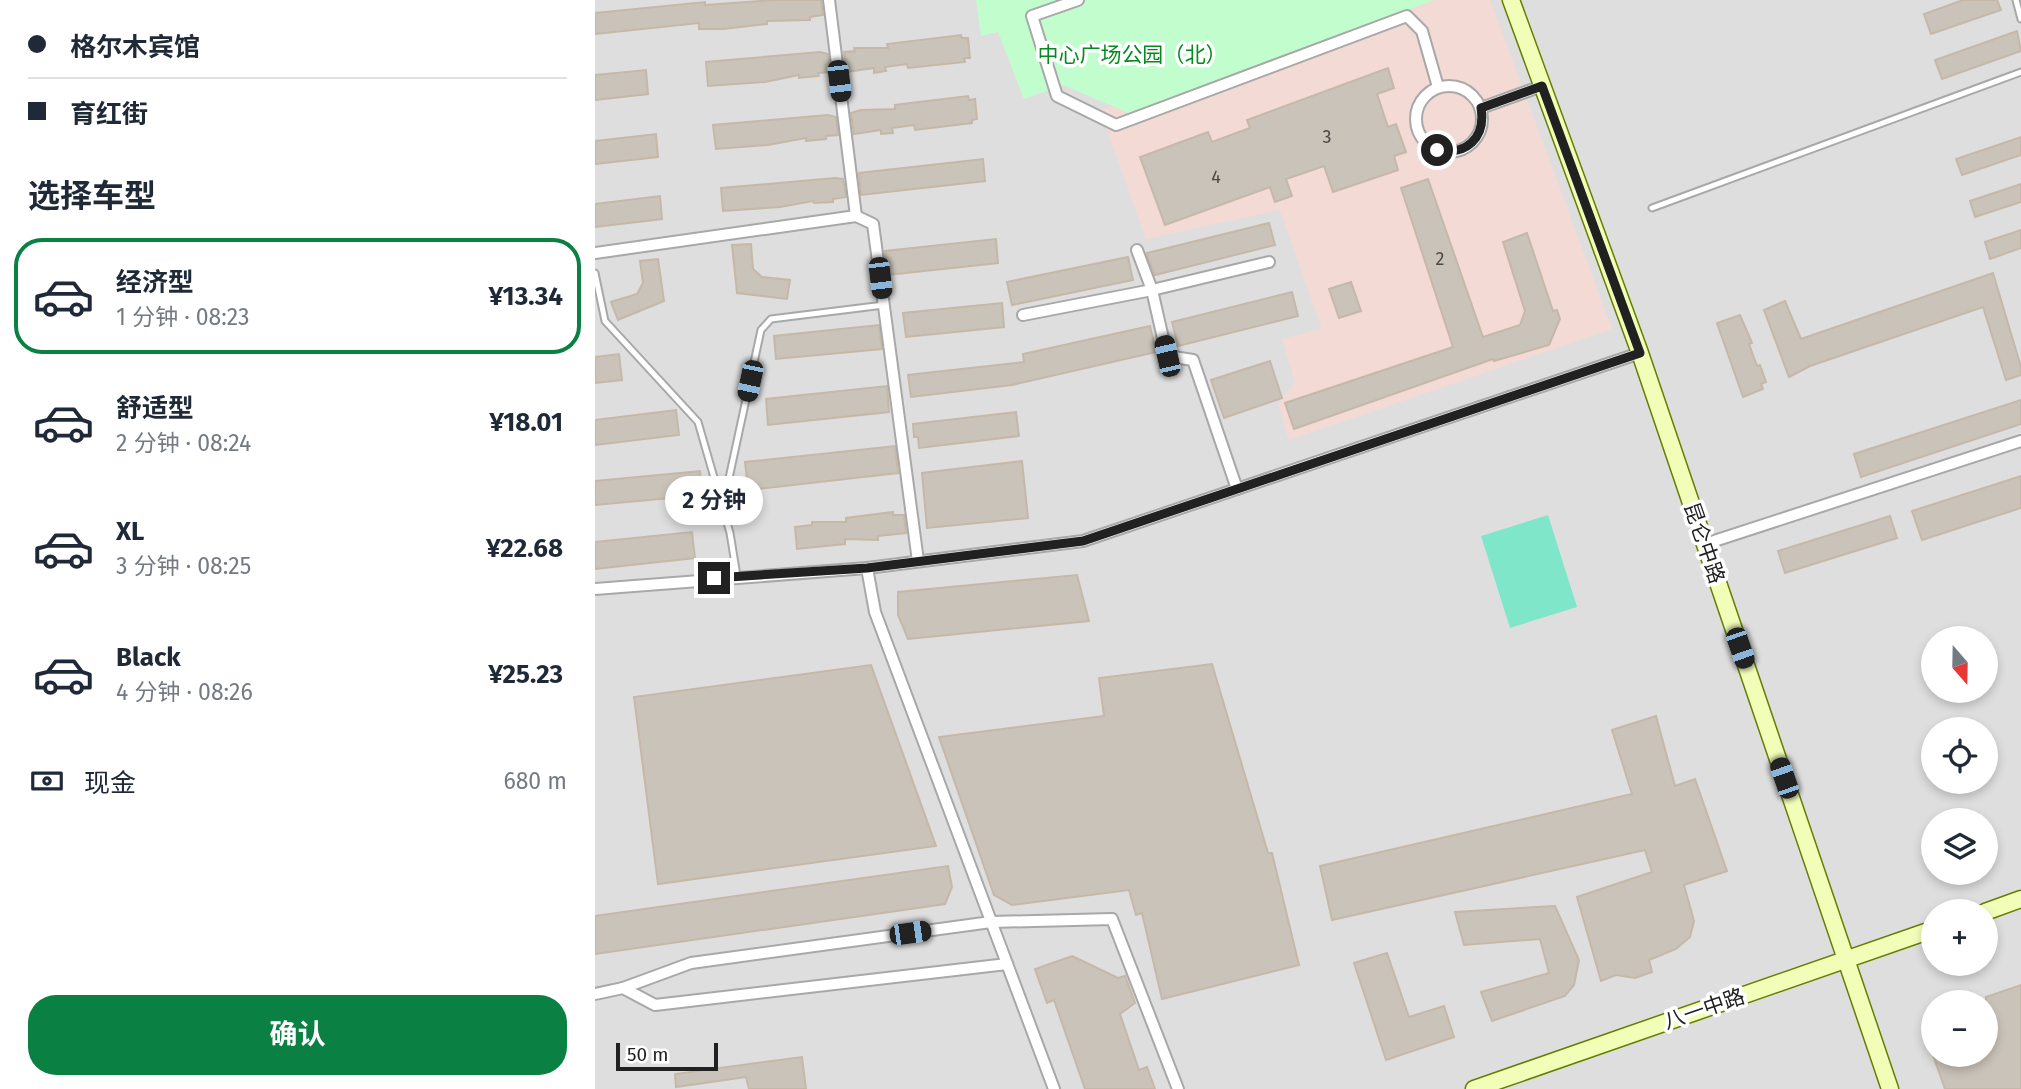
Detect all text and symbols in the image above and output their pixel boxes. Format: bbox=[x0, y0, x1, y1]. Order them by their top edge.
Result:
text: 格尔木宾馆 bbox=[70, 32, 200, 63]
park label: 中心广场公园（北） bbox=[1038, 42, 1227, 68]
car bbox=[827, 59, 852, 103]
text: 育红街 bbox=[70, 99, 148, 130]
house number: 3 bbox=[1323, 126, 1331, 148]
route start bbox=[1421, 134, 1453, 166]
house number: 4 bbox=[1211, 166, 1221, 188]
text: 选择车型 bbox=[28, 177, 156, 215]
house number: 2 bbox=[1436, 248, 1445, 270]
car bbox=[868, 256, 893, 300]
icon: car bbox=[32, 265, 95, 328]
text: 经济型 bbox=[116, 267, 194, 298]
text: ¥13.34 bbox=[489, 281, 563, 312]
text: 1 分钟 · 08:23 bbox=[116, 303, 250, 331]
car bbox=[1153, 333, 1182, 379]
car bbox=[736, 358, 765, 404]
icon: car bbox=[32, 391, 95, 454]
text: 舒适型 bbox=[116, 393, 194, 424]
text: ¥18.01 bbox=[489, 407, 563, 438]
text: 2 分钟 · 08:24 bbox=[116, 429, 251, 457]
callout: 2 分钟 bbox=[665, 476, 763, 526]
text: 2 分钟 bbox=[682, 486, 746, 514]
street label: 昆仑中路 bbox=[1678, 499, 1730, 587]
text: XL bbox=[116, 516, 144, 547]
icon: car bbox=[32, 517, 95, 580]
text: ¥22.68 bbox=[486, 533, 563, 564]
text: 3 分钟 · 08:25 bbox=[116, 552, 251, 580]
route end bbox=[698, 562, 730, 594]
car bbox=[1724, 625, 1757, 671]
north arrow bbox=[1921, 626, 1999, 704]
map controls bbox=[1921, 626, 1998, 1067]
text: Black bbox=[116, 642, 181, 673]
icon: car bbox=[32, 643, 95, 706]
text: ¥25.23 bbox=[488, 659, 563, 690]
text: 4 分钟 · 08:26 bbox=[116, 678, 253, 706]
button: locate bbox=[1921, 717, 1998, 794]
car bbox=[1768, 755, 1801, 801]
icon: cash bbox=[28, 762, 66, 800]
text: 680 m bbox=[503, 767, 567, 795]
text: 现金 bbox=[84, 768, 136, 799]
button: layers bbox=[1921, 808, 1998, 885]
button: + bbox=[1921, 899, 1998, 976]
car bbox=[888, 920, 933, 946]
street label: 八一中路 bbox=[1660, 983, 1748, 1035]
button: − bbox=[1921, 990, 1998, 1067]
button: 确认 bbox=[28, 995, 567, 1075]
scale bar bbox=[616, 1040, 717, 1072]
text: 50 m bbox=[627, 1043, 668, 1066]

